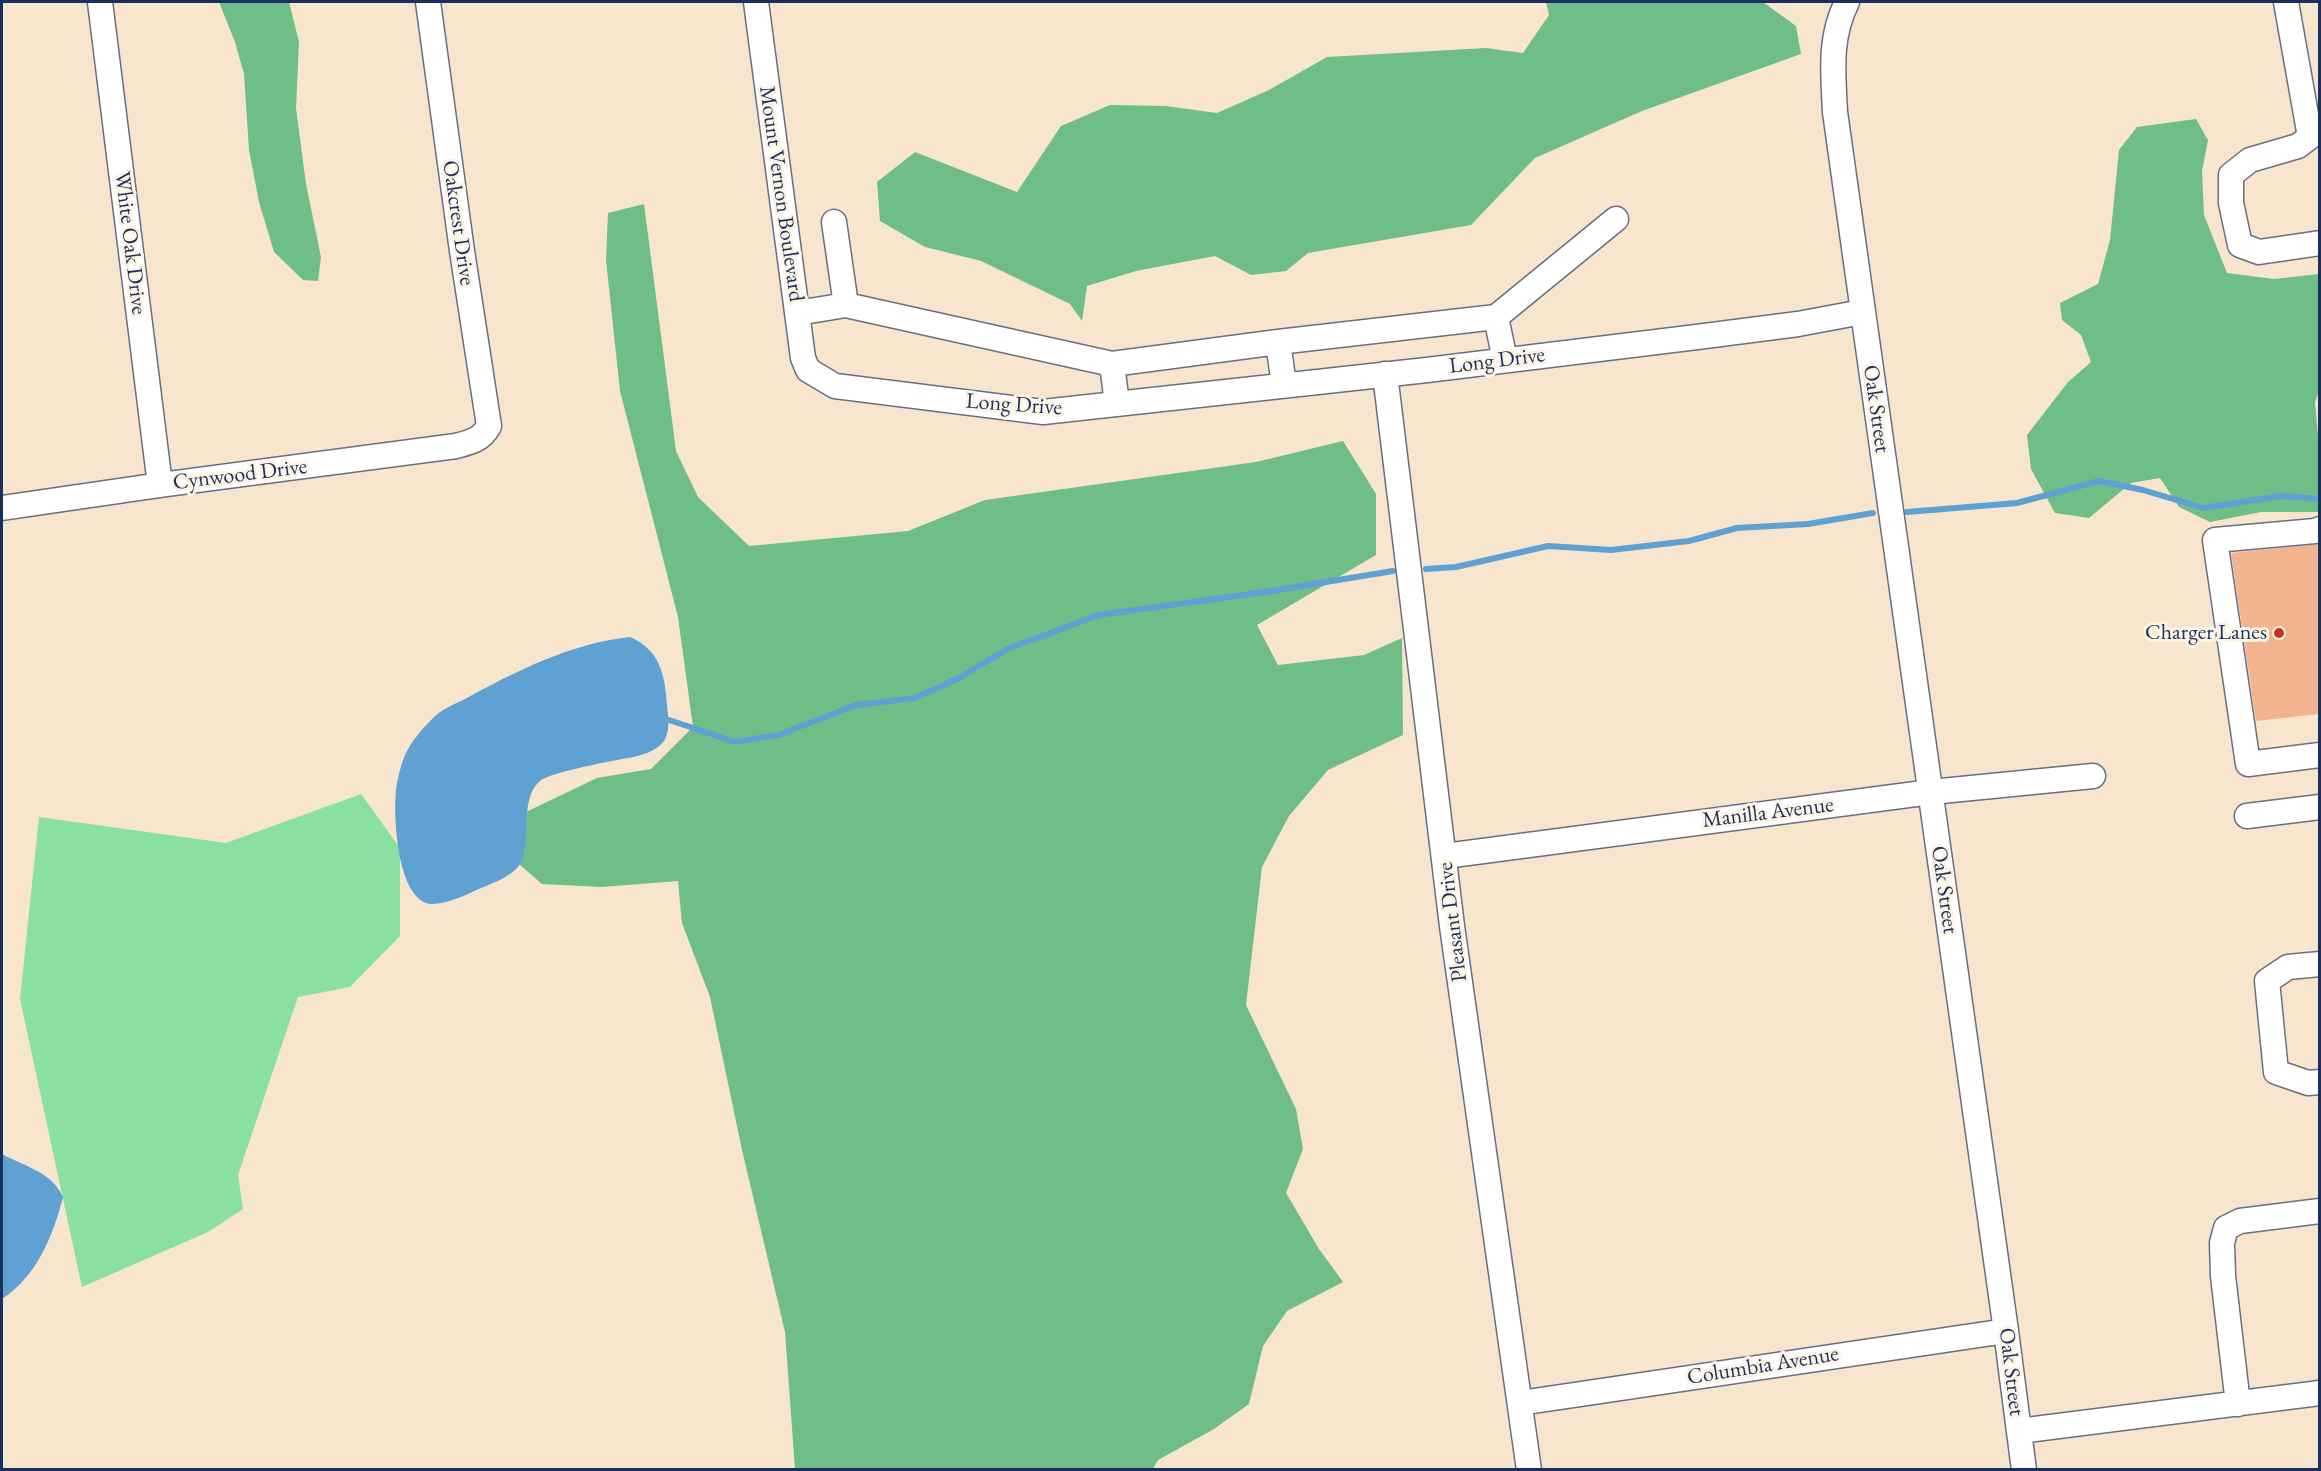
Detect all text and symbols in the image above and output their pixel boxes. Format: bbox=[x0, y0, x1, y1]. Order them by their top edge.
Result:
street label: Mount Vernon Boulevard bbox=[753, 84, 809, 304]
street label: Oakcrest Drive bbox=[436, 159, 480, 287]
street label: White Oak Drive bbox=[108, 170, 152, 316]
street label: Long Drive bbox=[1448, 342, 1546, 380]
street label: Oak Street bbox=[1857, 363, 1895, 455]
street label: Long Drive bbox=[965, 388, 1063, 422]
street label: Cynwood Drive bbox=[171, 454, 309, 496]
place label: Charger Lanes bbox=[2145, 620, 2267, 646]
marker: Charger Lanes bbox=[2272, 626, 2286, 640]
street label: Manilla Avenue bbox=[1701, 792, 1835, 834]
street label: Oak Street bbox=[1925, 844, 1963, 936]
street label: Pleasant Drive bbox=[1433, 861, 1473, 983]
street label: Oak Street bbox=[1992, 1326, 2030, 1418]
street label: Columbia Avenue bbox=[1685, 1341, 1841, 1391]

